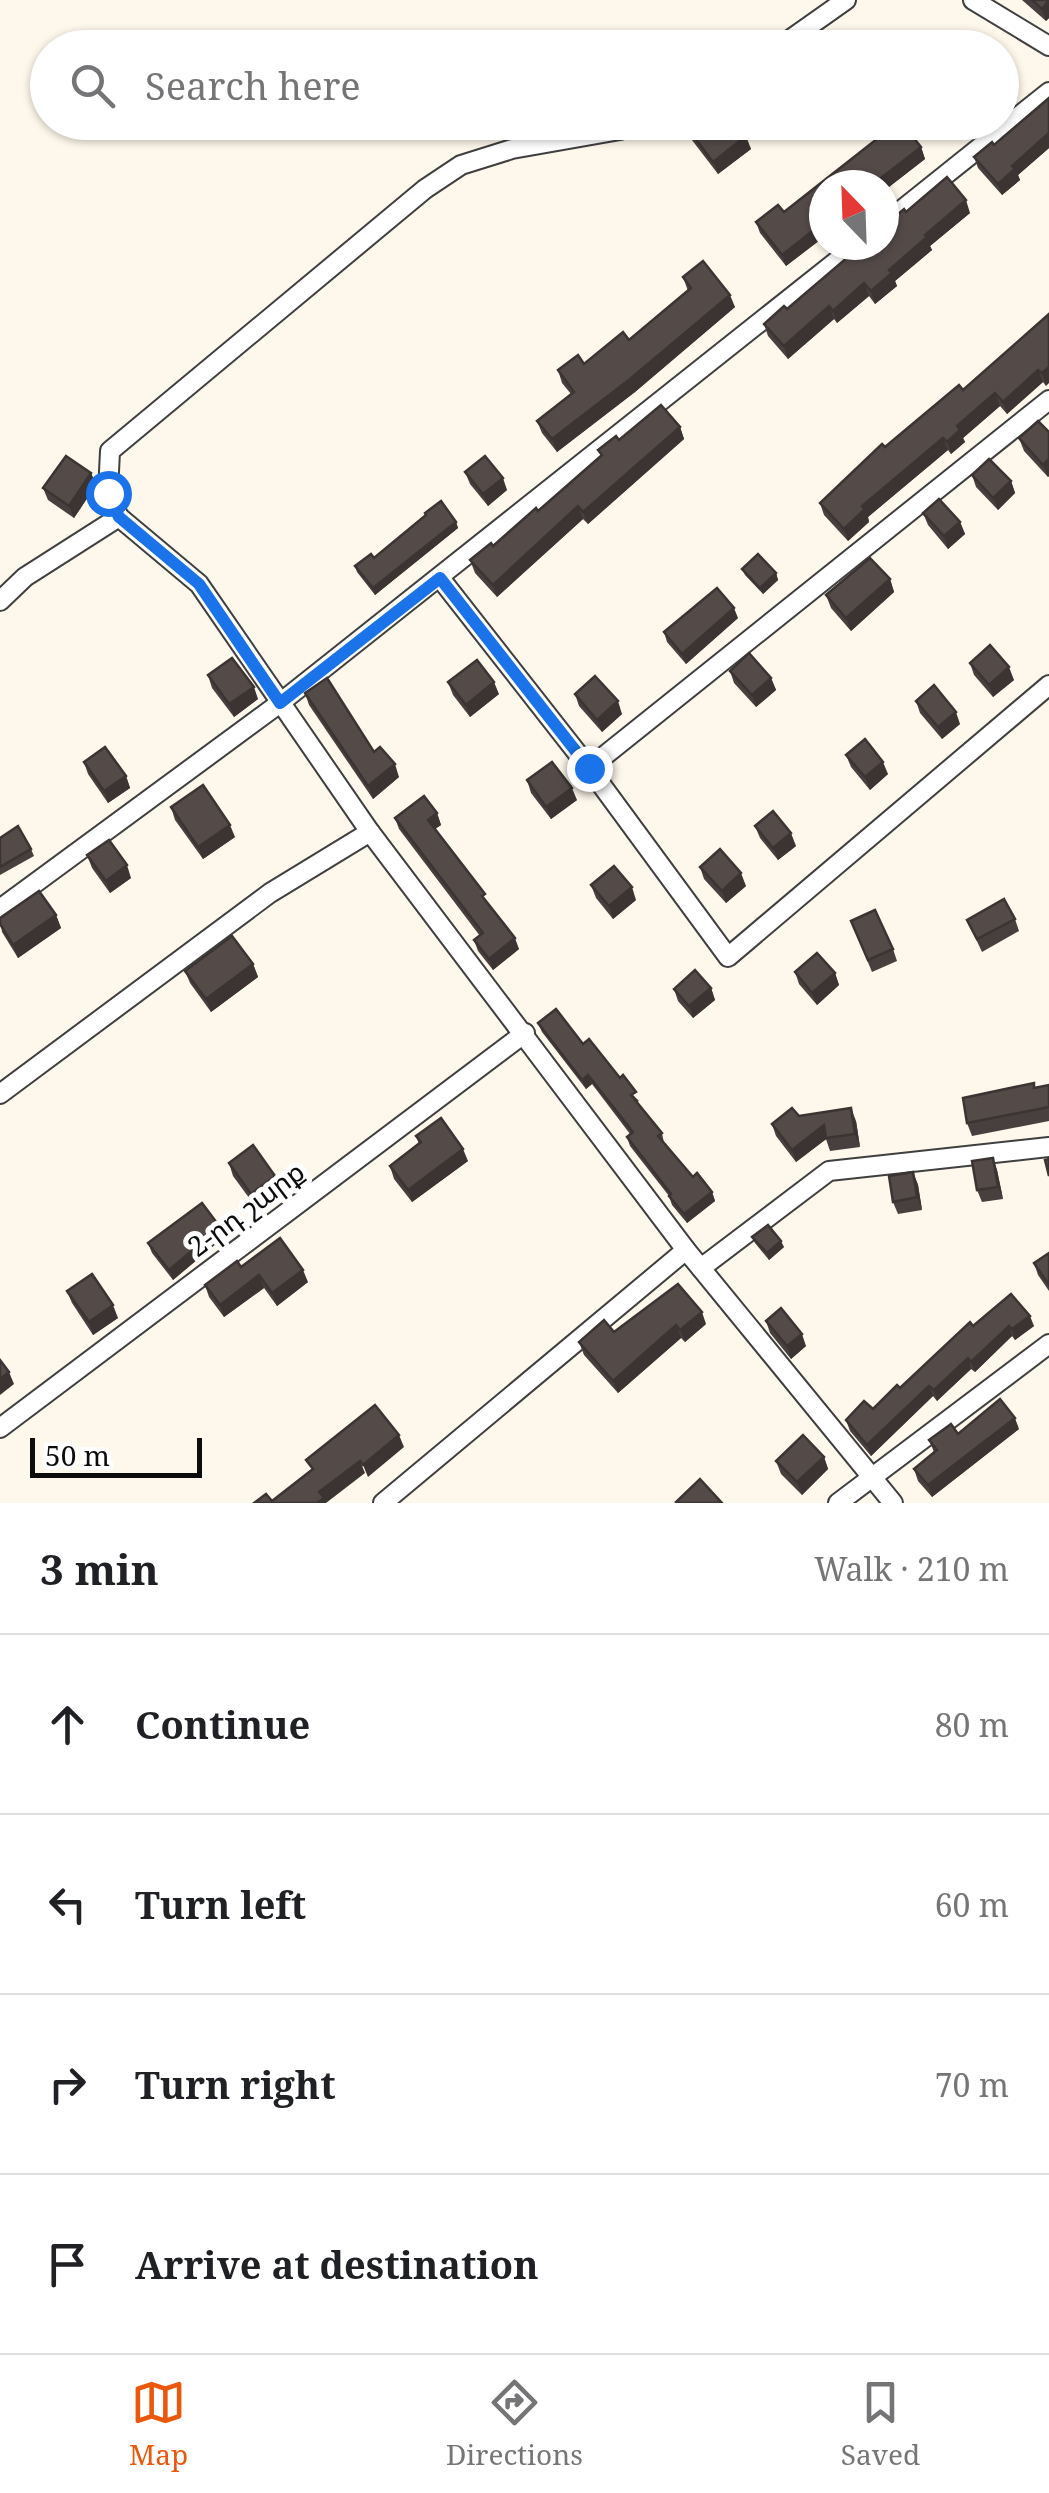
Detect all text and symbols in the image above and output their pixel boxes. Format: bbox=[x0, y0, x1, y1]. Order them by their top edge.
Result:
search box bbox=[30, 30, 1019, 140]
icon: search bbox=[65, 58, 120, 113]
text: Search here bbox=[145, 59, 361, 111]
north arrow bbox=[809, 170, 899, 260]
route start bbox=[86, 471, 132, 517]
route end bbox=[567, 746, 613, 792]
street label: 2-րդ շարք bbox=[179, 1152, 312, 1265]
scale bar bbox=[30, 1433, 202, 1478]
text: 50 m bbox=[45, 1436, 110, 1474]
text: 3 min bbox=[40, 1540, 159, 1597]
text: Walk · 210 m bbox=[814, 1547, 1009, 1590]
icon: ahead bbox=[40, 1697, 95, 1752]
text: Continue bbox=[135, 1698, 310, 1750]
text: 80 m bbox=[935, 1703, 1009, 1746]
icon: left bbox=[40, 1877, 95, 1932]
text: Turn left bbox=[135, 1878, 306, 1930]
text: 60 m bbox=[935, 1883, 1009, 1926]
icon: right bbox=[40, 2057, 95, 2112]
text: Turn right bbox=[135, 2058, 336, 2110]
text: 70 m bbox=[935, 2063, 1009, 2106]
icon: arrive bbox=[40, 2237, 95, 2292]
text: Arrive at destination bbox=[135, 2238, 539, 2290]
tab: Map bbox=[129, 2375, 188, 2473]
tab: Directions bbox=[446, 2375, 583, 2473]
tab: Saved bbox=[841, 2375, 920, 2473]

